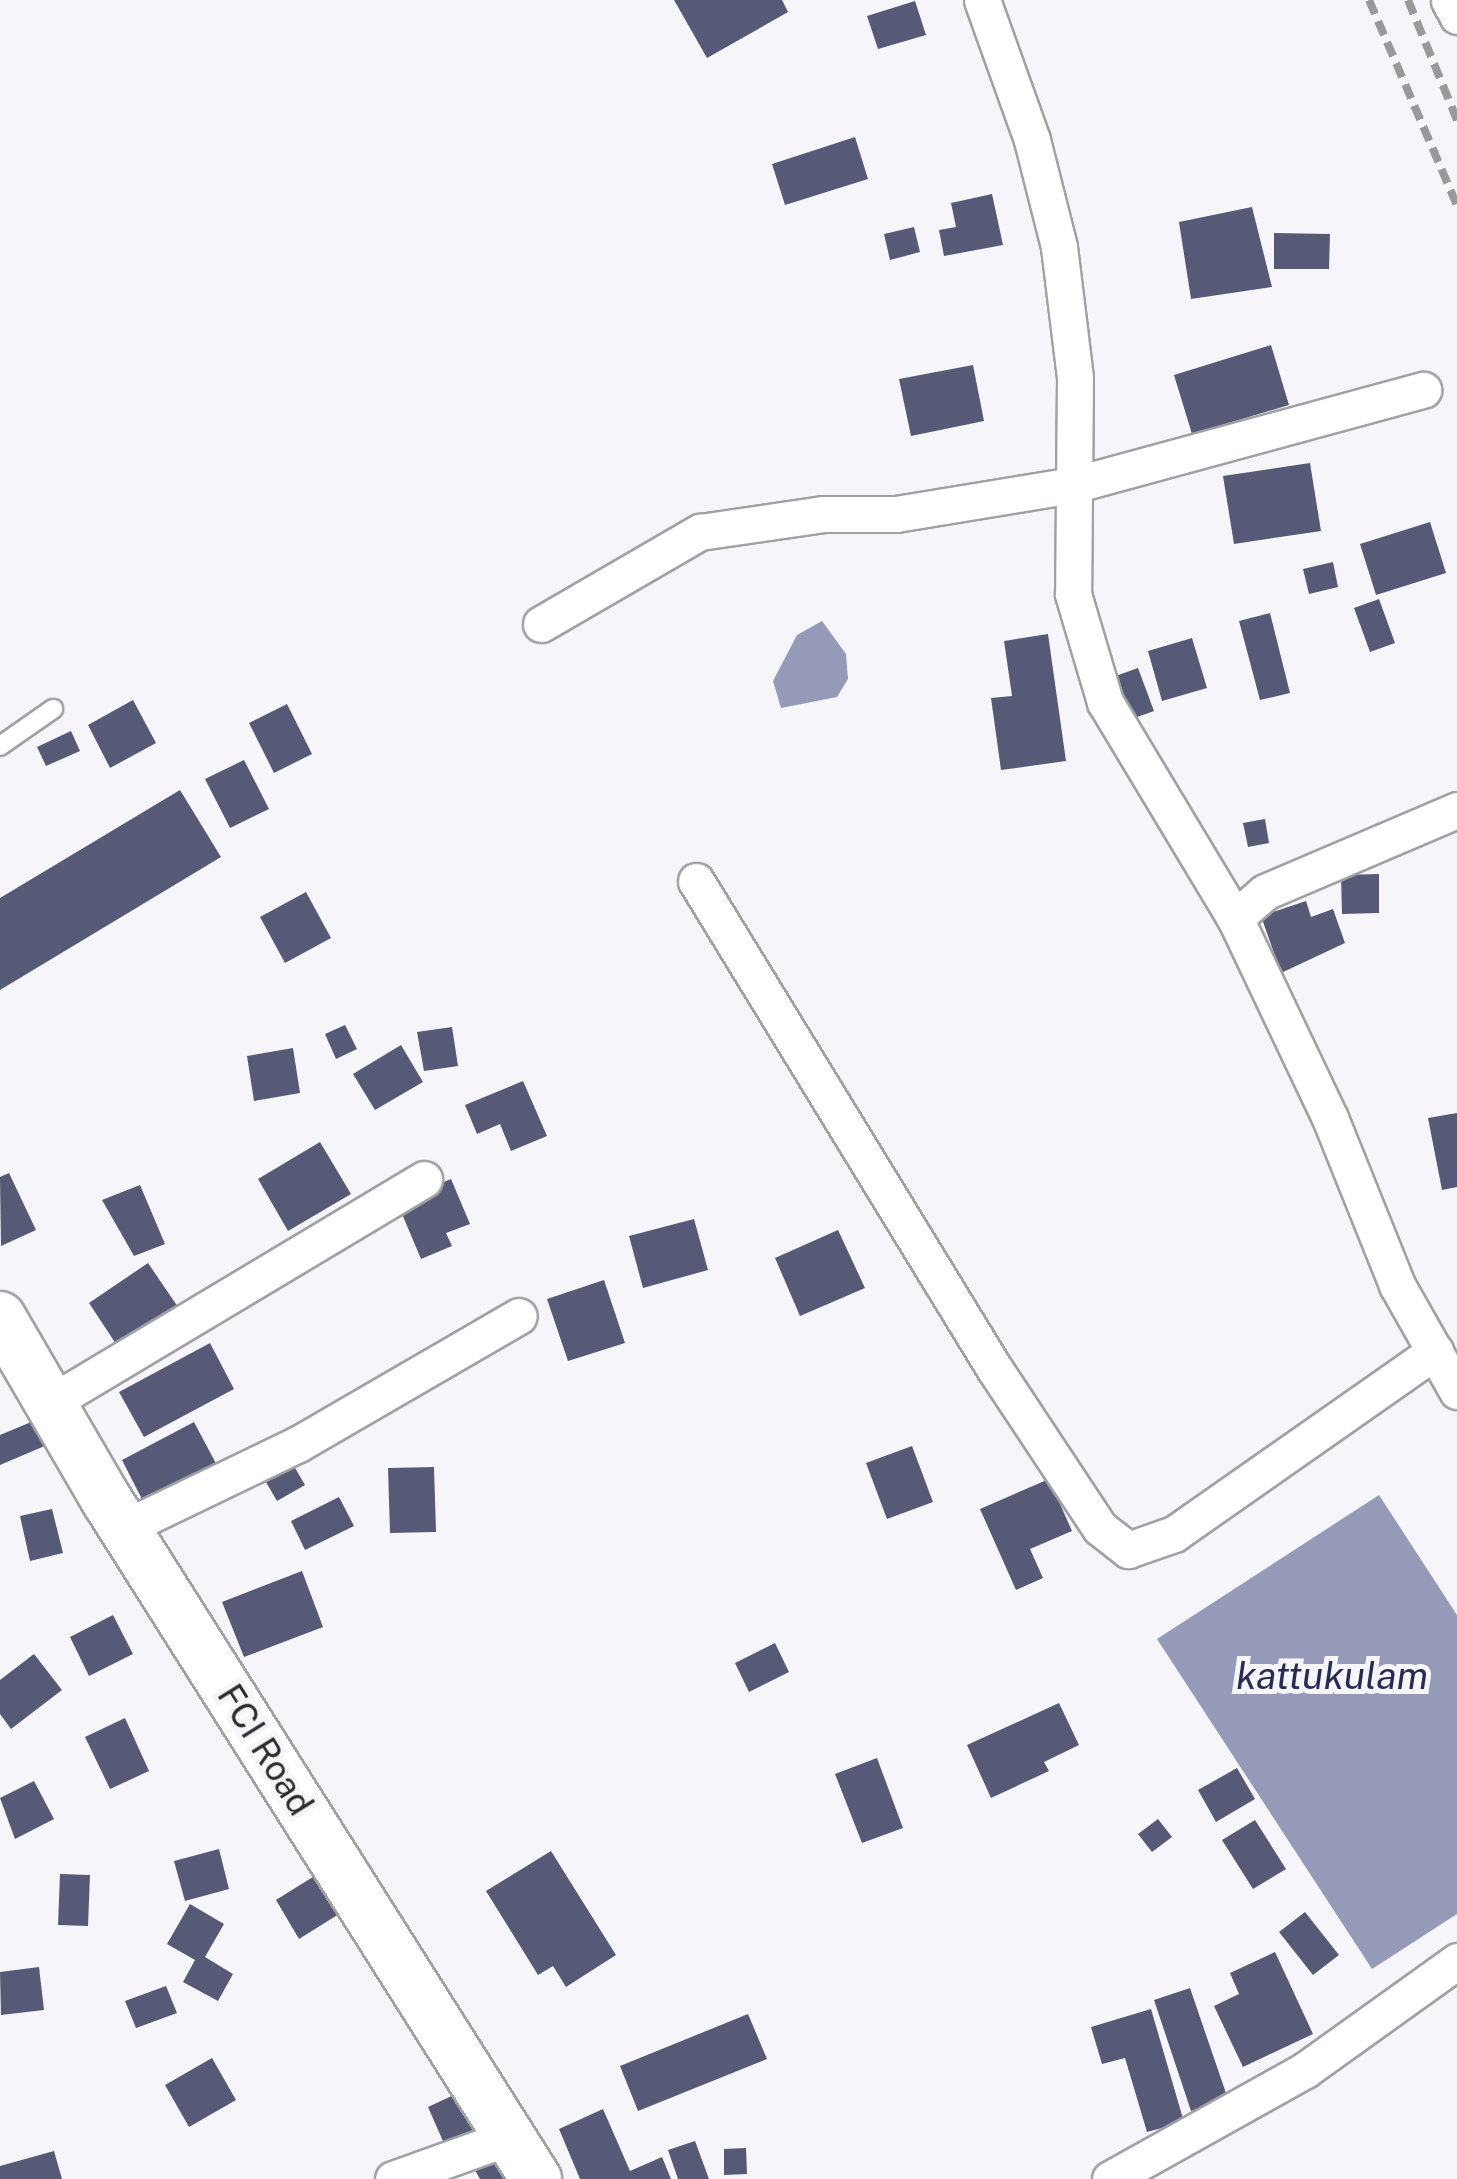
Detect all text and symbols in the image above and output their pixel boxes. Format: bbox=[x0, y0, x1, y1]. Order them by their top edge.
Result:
water label: kattukulam bbox=[1236, 1653, 1428, 1699]
street label: FCI Road bbox=[208, 1677, 322, 1823]

